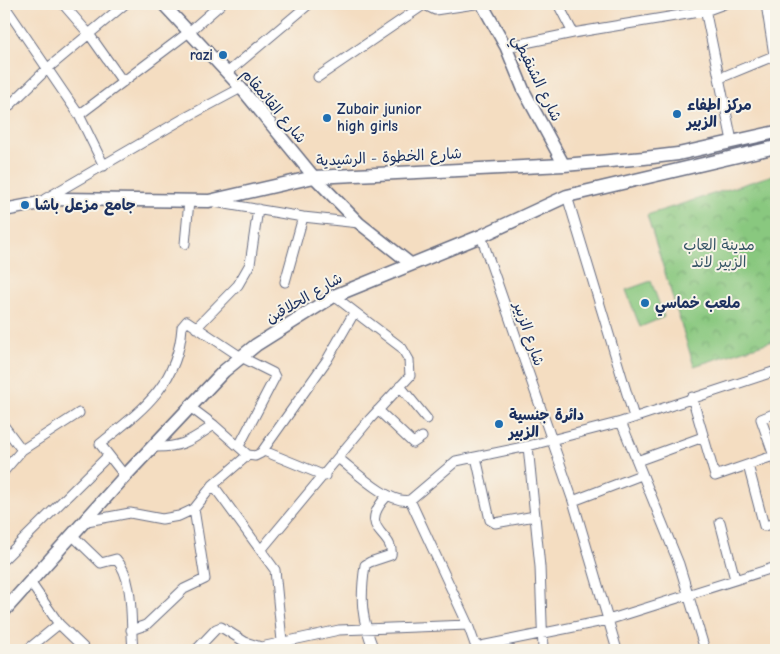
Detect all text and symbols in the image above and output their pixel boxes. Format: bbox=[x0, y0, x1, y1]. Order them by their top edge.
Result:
street label: شارع الشنقيطي bbox=[505, 32, 566, 126]
place label: razi bbox=[190, 46, 213, 64]
marker: razi bbox=[217, 49, 229, 61]
street label: شارع القائمقام bbox=[236, 65, 310, 148]
place label: مركز اطفاء الزبير bbox=[685, 96, 752, 131]
place label: Zubair junior high girls bbox=[337, 100, 421, 135]
marker: مركز اطفاء الزبير bbox=[671, 108, 683, 120]
marker: Zubair junior high girls bbox=[321, 112, 333, 124]
street label: شارع الخطوة - الرشيدية bbox=[316, 144, 462, 171]
place label: جامع مزعل باشا bbox=[35, 196, 136, 216]
marker: جامع مزعل باشا bbox=[19, 199, 31, 211]
park label: مدينة العاب الزبير لاند bbox=[683, 236, 755, 271]
street label: شارع الحلاقين bbox=[263, 269, 346, 328]
place label: ملعب خماسي bbox=[655, 294, 740, 317]
marker: ملعب خماسي bbox=[639, 297, 651, 309]
street label: شارع الزبير bbox=[508, 298, 548, 369]
place label: دائرة جنسية الزبير bbox=[507, 406, 584, 441]
marker: دائرة جنسية الزبير bbox=[493, 418, 505, 430]

